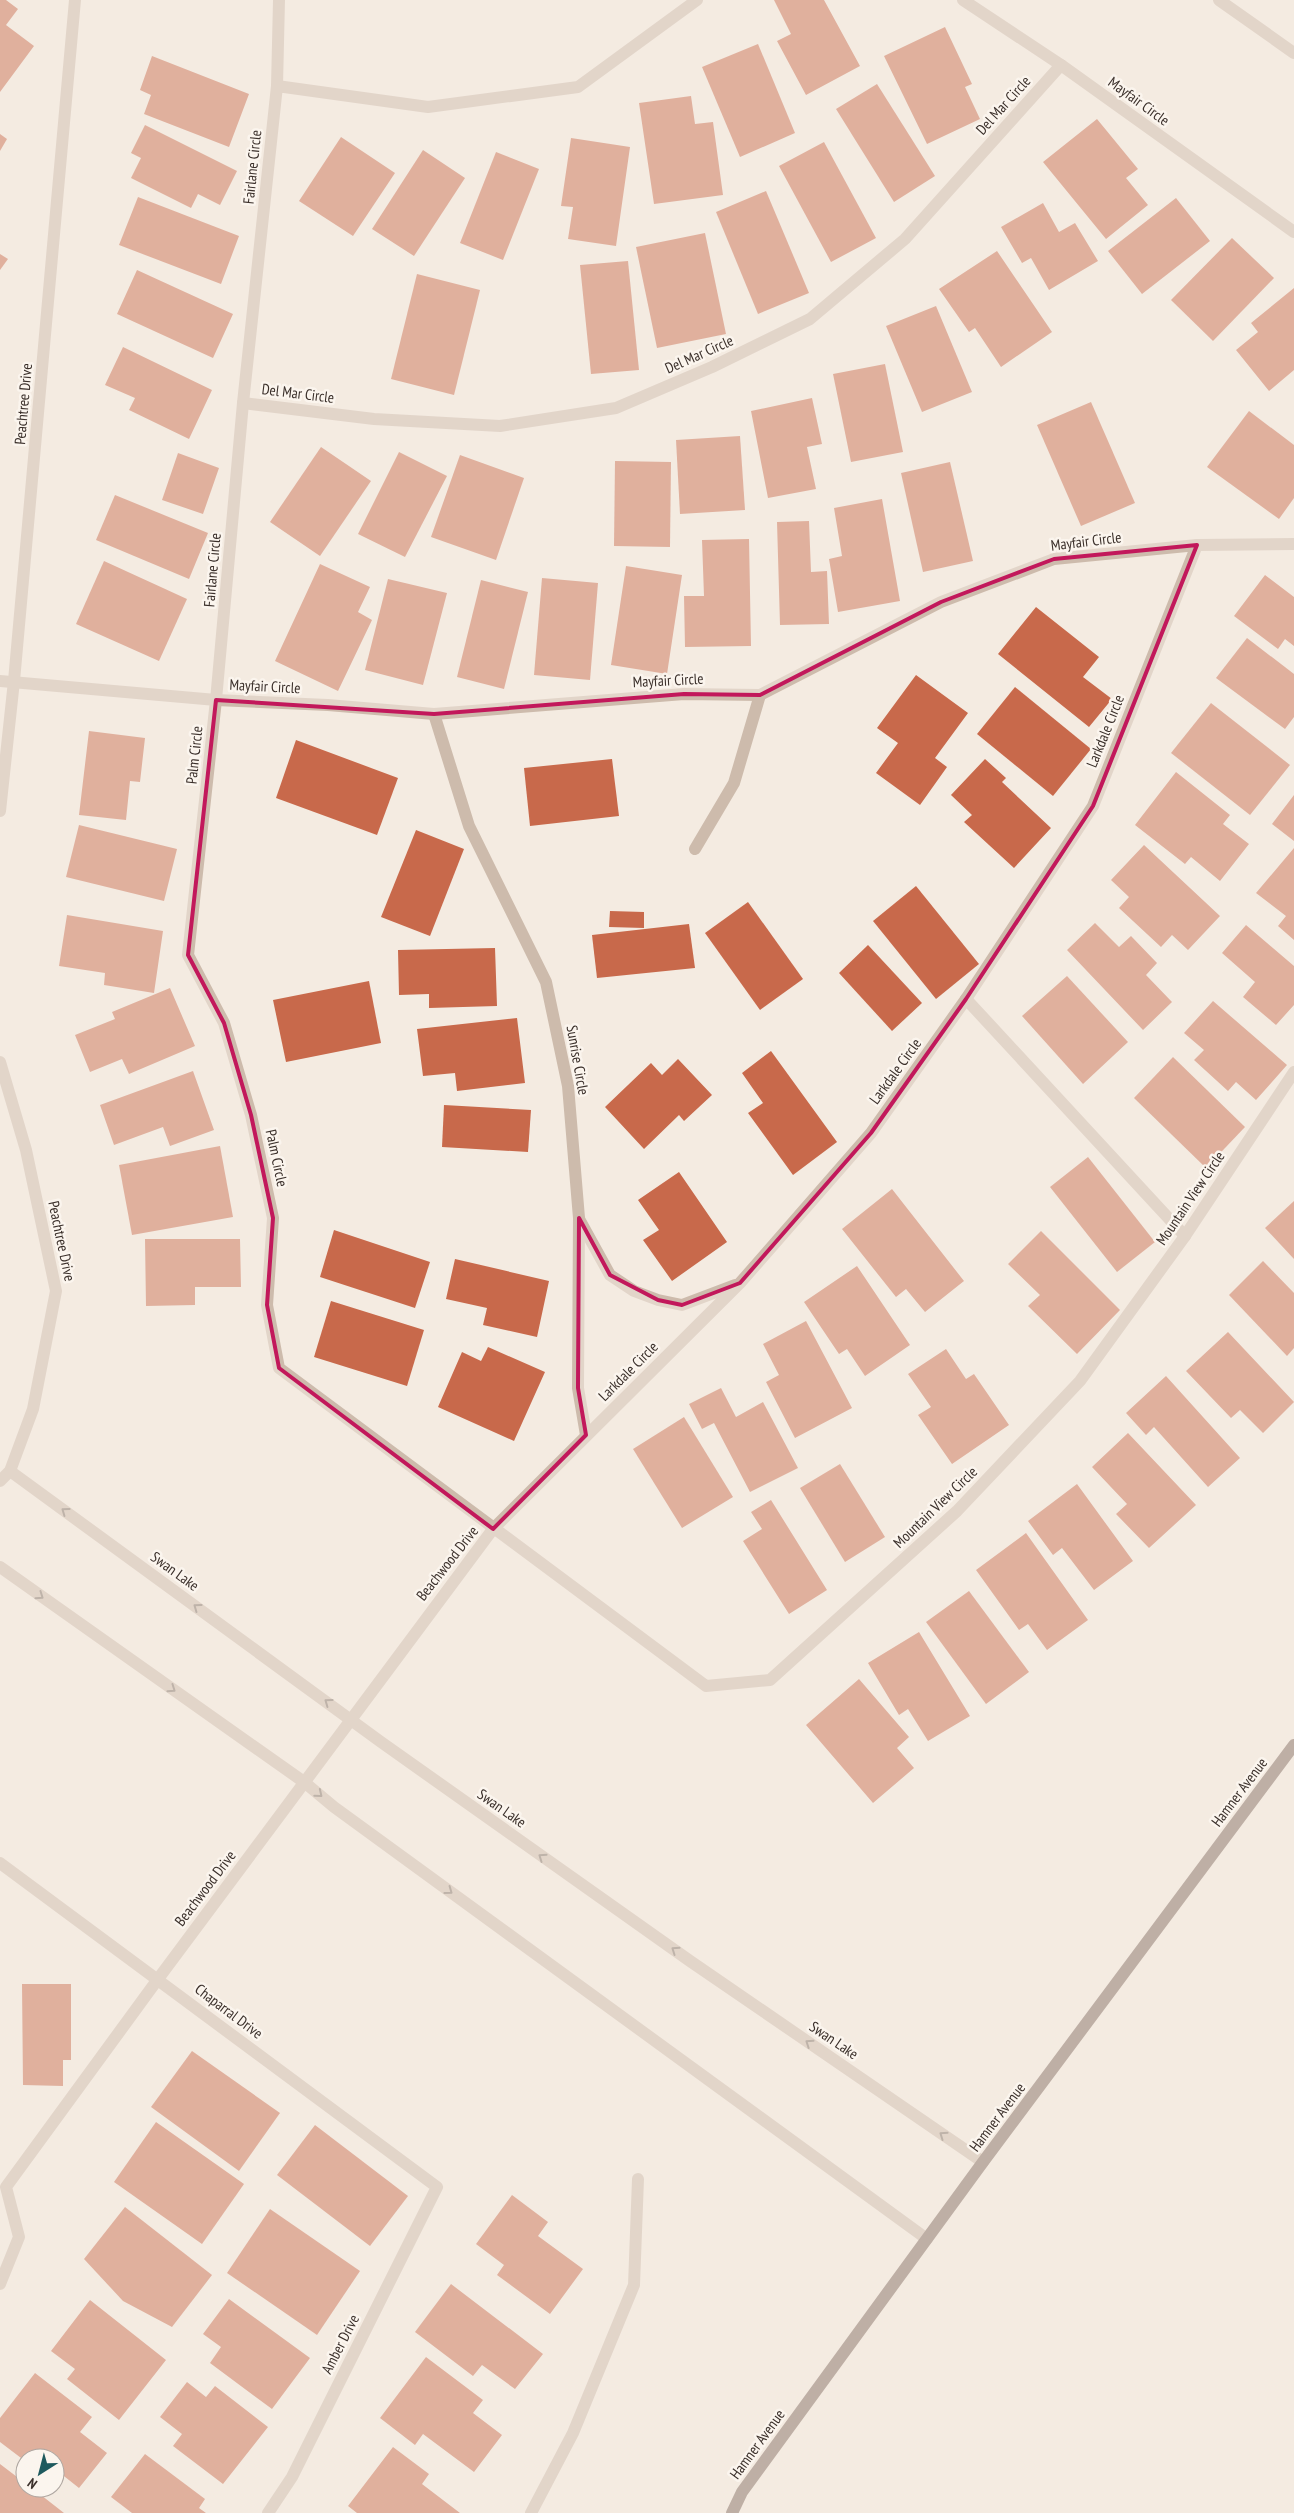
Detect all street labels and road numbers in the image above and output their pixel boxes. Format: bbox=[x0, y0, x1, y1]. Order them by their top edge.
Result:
street label: Del Mar Circle bbox=[972, 72, 1034, 138]
street label: Mayfair Circle bbox=[1105, 72, 1173, 130]
street label: Fairlane Circle bbox=[239, 129, 265, 205]
street label: Del Mar Circle bbox=[662, 331, 736, 377]
street label: Peachtree Drive bbox=[10, 363, 36, 445]
street label: Del Mar Circle bbox=[261, 379, 335, 407]
street label: Mayfair Circle bbox=[1050, 527, 1122, 555]
street label: Fairlane Circle bbox=[199, 532, 225, 608]
street label: Mayfair Circle bbox=[632, 669, 704, 691]
street label: Mayfair Circle bbox=[229, 675, 301, 697]
street label: Larkdale Circle bbox=[1082, 692, 1128, 770]
street label: Palm Circle bbox=[182, 725, 206, 785]
street label: Sunrise Circle bbox=[563, 1024, 593, 1096]
street label: Larkdale Circle bbox=[865, 1034, 925, 1108]
street label: Palm Circle bbox=[262, 1128, 292, 1188]
street label: Mountain View Circle bbox=[1152, 1147, 1228, 1249]
street label: Peachtree Drive bbox=[44, 1199, 80, 1283]
street label: Larkdale Circle bbox=[594, 1337, 662, 1405]
street label: Mountain View Circle bbox=[889, 1462, 981, 1552]
street label: Beachwood Drive bbox=[412, 1522, 482, 1604]
street label: Swan Lake bbox=[147, 1547, 203, 1595]
street label: Hamner Avenue bbox=[1207, 1754, 1271, 1830]
street label: Swan Lake bbox=[474, 1784, 530, 1832]
street label: Beachwood Drive bbox=[170, 1846, 240, 1930]
street label: Chaparral Drive bbox=[191, 1979, 267, 2043]
street label: Swan Lake bbox=[806, 2017, 862, 2063]
street label: Hamner Avenue bbox=[965, 2079, 1029, 2155]
street label: Amber Drive bbox=[317, 2311, 363, 2377]
street label: Hamner Avenue bbox=[725, 2405, 789, 2483]

